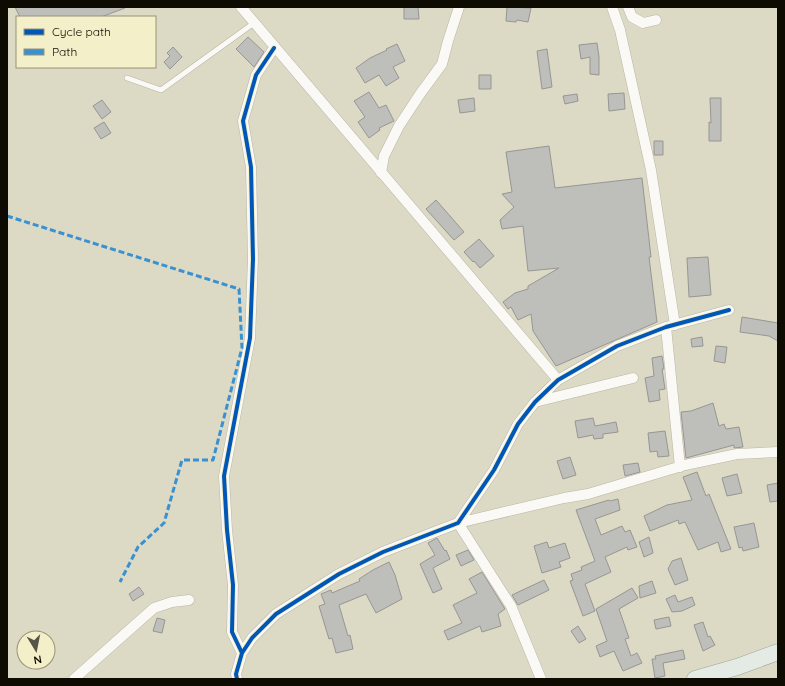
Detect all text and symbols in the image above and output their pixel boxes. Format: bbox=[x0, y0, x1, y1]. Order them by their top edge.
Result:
legend bbox=[16, 16, 156, 68]
text: Cycle path bbox=[52, 24, 111, 39]
text: Path bbox=[52, 44, 77, 59]
north arrow bbox=[16, 630, 56, 670]
text: N bbox=[33, 652, 43, 667]

